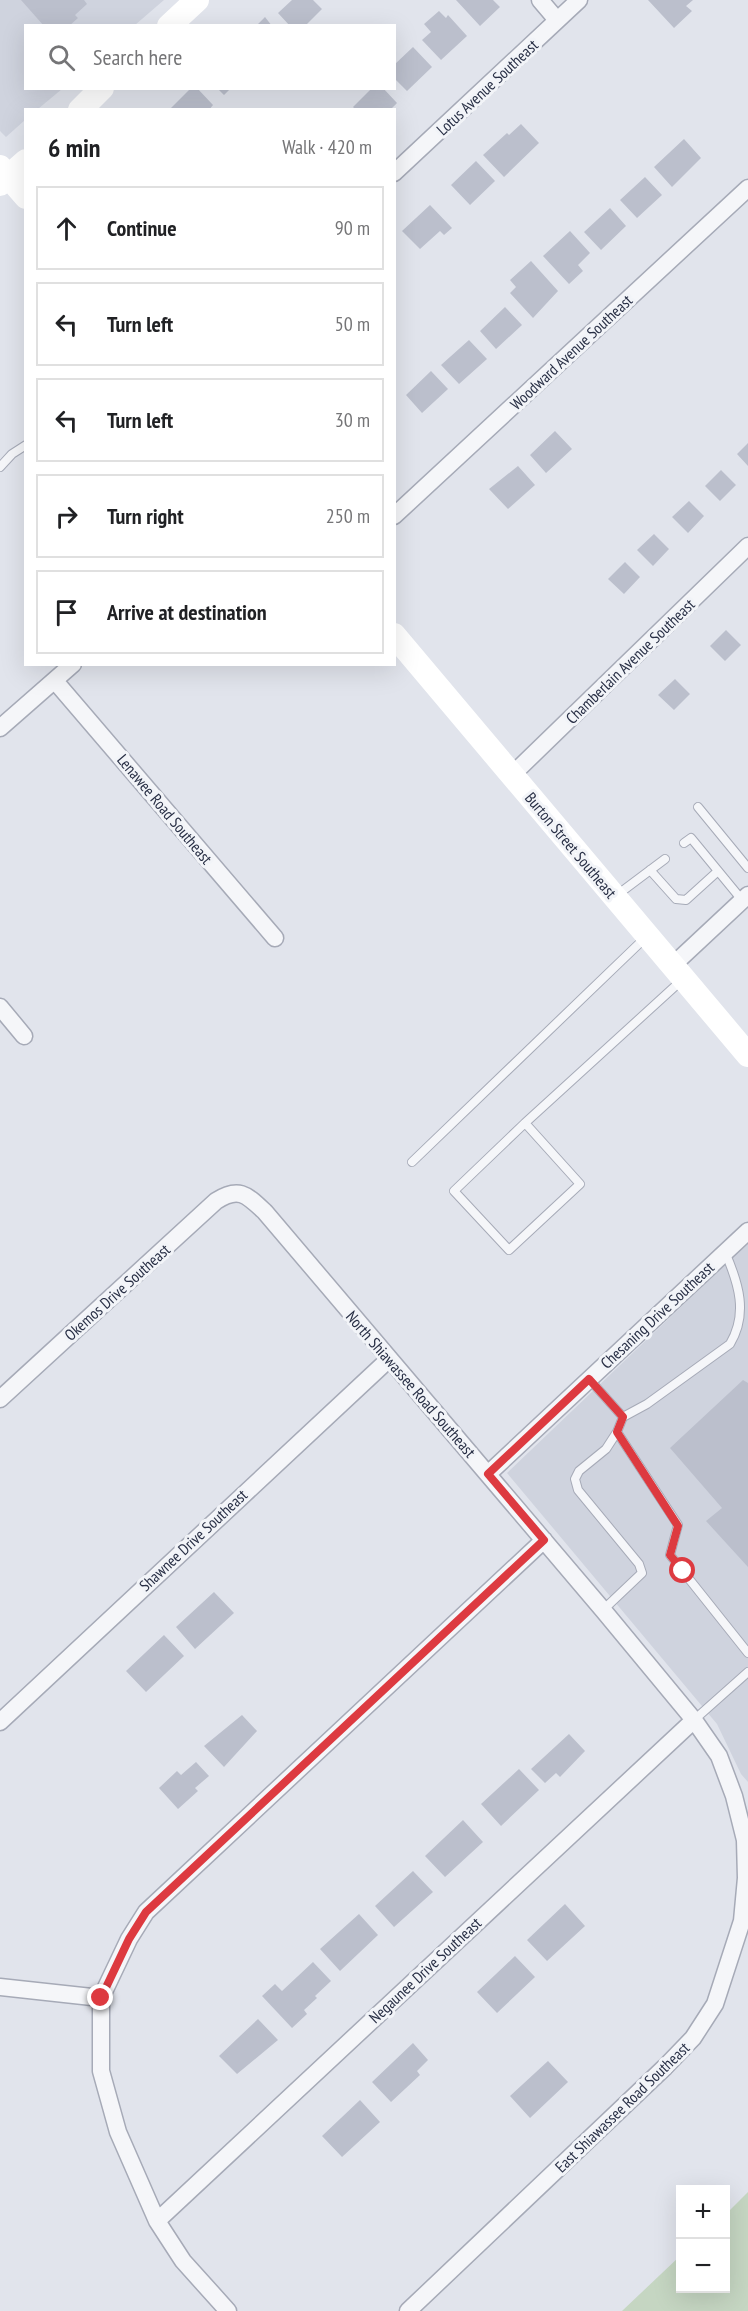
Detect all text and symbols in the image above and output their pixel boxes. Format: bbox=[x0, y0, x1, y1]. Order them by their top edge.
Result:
search box bbox=[24, 24, 396, 90]
street label: Lotus Avenue Southeast bbox=[432, 34, 542, 139]
icon: search bbox=[45, 41, 78, 74]
text: Search here bbox=[93, 43, 182, 71]
text: 6 min bbox=[48, 131, 101, 164]
text: Walk · 420 m bbox=[282, 134, 372, 160]
icon: ahead bbox=[50, 212, 83, 245]
text: Continue bbox=[107, 214, 177, 242]
text: 90 m bbox=[335, 215, 370, 241]
street label: Woodward Avenue Southeast bbox=[506, 290, 637, 414]
icon: left bbox=[50, 308, 83, 341]
text: Turn left bbox=[107, 310, 173, 338]
text: 50 m bbox=[335, 311, 370, 337]
icon: left bbox=[50, 404, 83, 437]
text: Turn left bbox=[107, 406, 173, 434]
text: 30 m bbox=[335, 407, 370, 433]
icon: right bbox=[50, 500, 83, 533]
text: Turn right bbox=[107, 502, 184, 530]
text: 250 m bbox=[326, 503, 370, 529]
street label: Chamberlain Avenue Southeast bbox=[561, 594, 699, 728]
icon: arrive bbox=[50, 596, 83, 629]
text: Arrive at destination bbox=[107, 598, 267, 626]
street label: Lenawee Road Southeast bbox=[113, 750, 217, 869]
street label: Burton Street Southeast bbox=[521, 788, 622, 903]
street label: Okemos Drive Southeast bbox=[60, 1239, 174, 1345]
street label: Chesaning Drive Southeast bbox=[596, 1257, 718, 1373]
street label: North Shiawassee Road Southeast bbox=[342, 1307, 480, 1462]
street label: Shawnee Drive Southeast bbox=[135, 1484, 252, 1595]
route start bbox=[669, 1557, 695, 1583]
street label: Negaunee Drive Southeast bbox=[365, 1912, 486, 2027]
route end bbox=[87, 1984, 113, 2010]
street label: East Shiawassee Road Southeast bbox=[551, 2037, 694, 2176]
map controls bbox=[676, 2185, 730, 2293]
button: + bbox=[676, 2185, 730, 2239]
button: − bbox=[676, 2239, 730, 2293]

